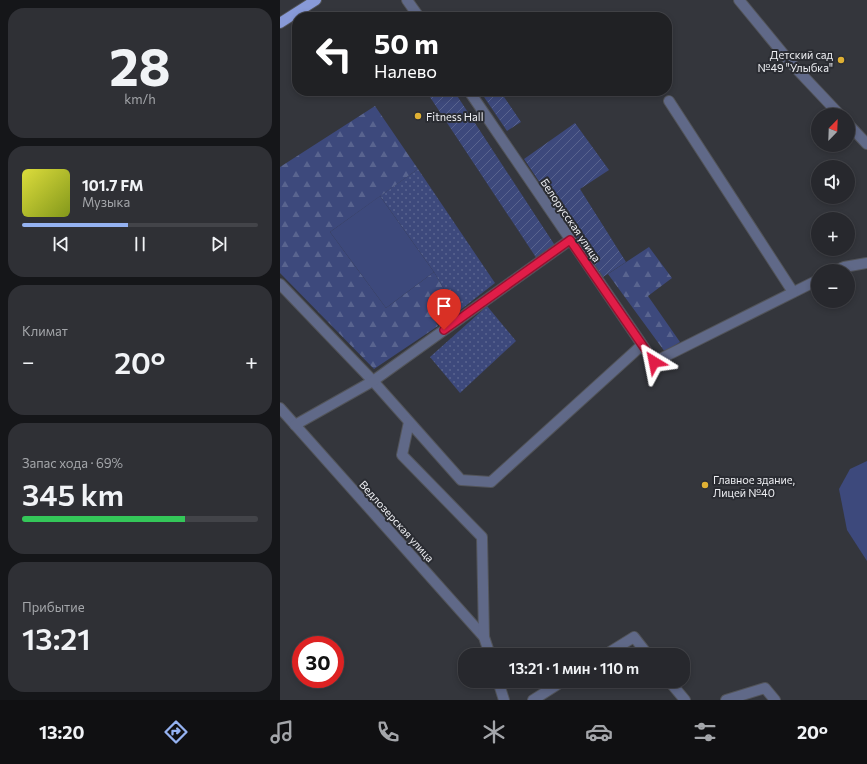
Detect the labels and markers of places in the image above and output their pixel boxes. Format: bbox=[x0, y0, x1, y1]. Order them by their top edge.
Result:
place label: Детский сад №49 "Улыбка" bbox=[758, 48, 834, 74]
marker: Детский сад №49 "Улыбка" bbox=[836, 55, 846, 65]
place label: Fitness Hall bbox=[426, 110, 483, 123]
marker: Fitness Hall bbox=[413, 111, 423, 121]
pin bbox=[427, 289, 461, 330]
place label: Главное здание, Лицей №40 bbox=[713, 473, 795, 499]
marker: Главное здание, Лицей №40 bbox=[700, 480, 710, 490]

